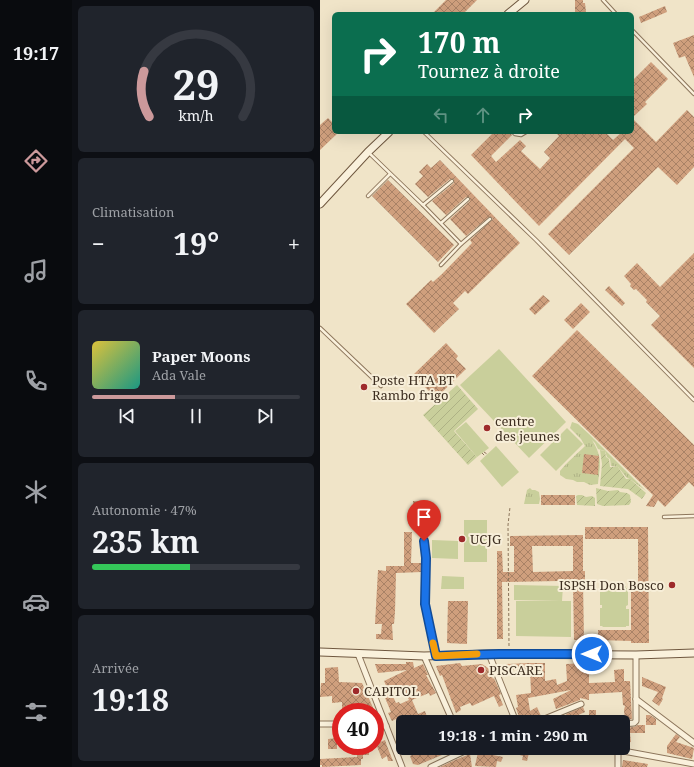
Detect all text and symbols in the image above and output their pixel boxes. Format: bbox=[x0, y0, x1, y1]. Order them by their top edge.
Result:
text: 170 m bbox=[418, 23, 500, 61]
icon: right bbox=[352, 28, 404, 80]
text: 19:17 bbox=[13, 41, 59, 65]
text: 29 bbox=[172, 56, 220, 112]
text: Tournez à droite bbox=[418, 59, 560, 83]
icon: left bbox=[430, 104, 452, 126]
icon: ahead bbox=[472, 104, 494, 126]
icon: right bbox=[514, 104, 536, 126]
text: km/h bbox=[178, 106, 214, 125]
icon: directions bbox=[22, 147, 50, 175]
text: Climatisation bbox=[92, 203, 174, 221]
text: 19° bbox=[173, 223, 219, 264]
text: − bbox=[92, 228, 105, 258]
text: + bbox=[288, 228, 300, 258]
icon: music bbox=[22, 257, 50, 285]
text: Paper Moons bbox=[152, 346, 251, 366]
text: Ada Vale bbox=[152, 366, 206, 384]
icon: phone bbox=[22, 367, 50, 395]
place label: Poste HTA BT Rambo frigo bbox=[372, 371, 454, 404]
marker: Poste HTA BT Rambo frigo bbox=[359, 382, 369, 392]
icon: previous bbox=[116, 405, 138, 427]
icon: pause bbox=[185, 405, 207, 427]
icon: next bbox=[254, 405, 276, 427]
place label: centre des jeunes bbox=[495, 412, 560, 445]
marker: centre des jeunes bbox=[482, 423, 492, 433]
icon: climate bbox=[22, 478, 50, 506]
pin bbox=[407, 500, 441, 541]
text: Autonomie · 47% bbox=[92, 501, 197, 519]
icon: arrive bbox=[413, 506, 435, 528]
text: 235 km bbox=[92, 521, 199, 562]
place label: UCJG bbox=[470, 530, 502, 548]
marker: UCJG bbox=[457, 534, 467, 544]
place label: ISPSH Don Bosco bbox=[559, 576, 664, 594]
marker: ISPSH Don Bosco bbox=[667, 580, 677, 590]
icon: car bbox=[22, 588, 50, 616]
position arrow bbox=[571, 633, 613, 675]
text: Arrivée bbox=[92, 659, 139, 677]
place label: PISCARE bbox=[489, 661, 542, 679]
marker: PISCARE bbox=[476, 665, 486, 675]
text: 19:18 bbox=[92, 679, 169, 720]
place label: CAPITOL bbox=[364, 682, 419, 700]
marker: CAPITOL bbox=[351, 686, 361, 696]
icon: filters bbox=[22, 698, 50, 726]
speed limit sign: 40 bbox=[332, 703, 384, 755]
text: 19:18 · 1 min · 290 m bbox=[438, 725, 588, 745]

